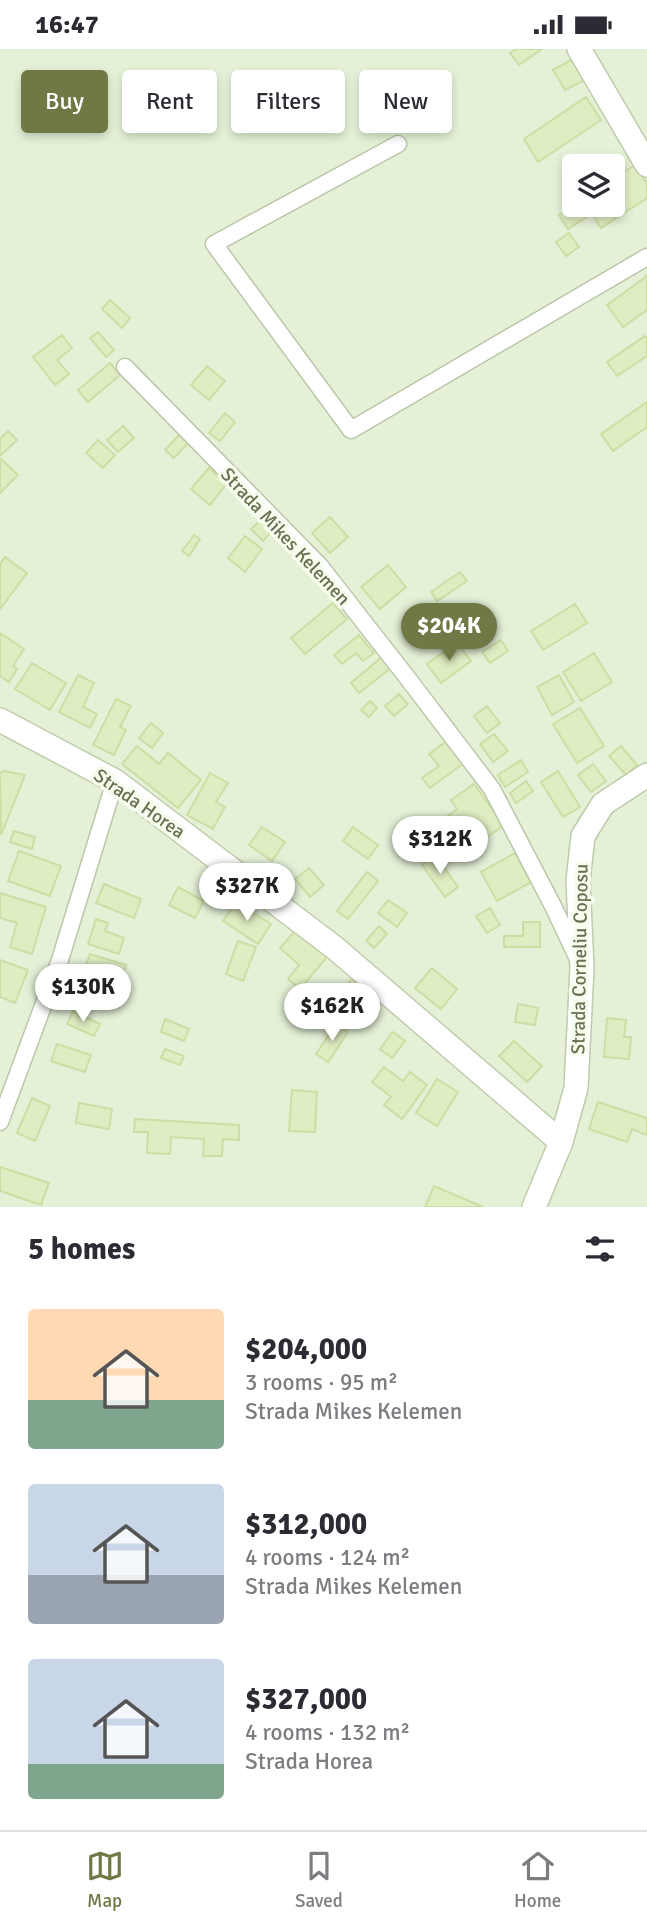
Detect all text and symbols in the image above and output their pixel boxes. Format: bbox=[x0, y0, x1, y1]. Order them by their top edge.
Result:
text: 16:47 bbox=[35, 9, 99, 41]
chip: Buy bbox=[21, 70, 108, 133]
chip: Rent bbox=[122, 70, 217, 133]
chip: Filters bbox=[231, 70, 345, 133]
chip: New bbox=[359, 70, 452, 133]
map controls bbox=[562, 154, 625, 217]
button: layers bbox=[562, 154, 625, 217]
street label: Strada Mikes Kelemen bbox=[215, 463, 355, 611]
pin: $204K bbox=[400, 603, 498, 663]
text: $204K bbox=[417, 611, 481, 640]
street label: Strada Horea bbox=[89, 764, 190, 844]
pin: $312K bbox=[391, 817, 489, 876]
text: $312K bbox=[408, 824, 472, 853]
pin: $327K bbox=[198, 863, 296, 923]
street label: Strada Corneliu Coposu bbox=[566, 863, 594, 1055]
text: $327K bbox=[215, 871, 279, 900]
pin: $130K bbox=[34, 965, 132, 1024]
text: $130K bbox=[51, 972, 115, 1001]
pin: $162K bbox=[283, 983, 381, 1043]
text: $162K bbox=[300, 991, 364, 1020]
icon: filters bbox=[581, 1230, 619, 1268]
text: 5 homes bbox=[28, 1231, 135, 1268]
text: $204,000 bbox=[245, 1331, 367, 1368]
icon: home bbox=[84, 1337, 168, 1421]
text: 3 rooms · 95 m² bbox=[245, 1368, 398, 1397]
text: Strada Mikes Kelemen bbox=[245, 1397, 462, 1426]
text: $312,000 bbox=[245, 1506, 367, 1543]
icon: home bbox=[84, 1512, 168, 1596]
text: 4 rooms · 124 m² bbox=[245, 1543, 410, 1572]
text: Strada Mikes Kelemen bbox=[245, 1572, 462, 1601]
text: $327,000 bbox=[245, 1681, 367, 1718]
icon: home bbox=[84, 1687, 168, 1771]
text: 4 rooms · 132 m² bbox=[245, 1718, 410, 1747]
text: Strada Horea bbox=[245, 1747, 373, 1776]
tab: Map bbox=[86, 1847, 124, 1913]
tab: Saved bbox=[295, 1847, 343, 1913]
tab: Home bbox=[514, 1847, 561, 1913]

